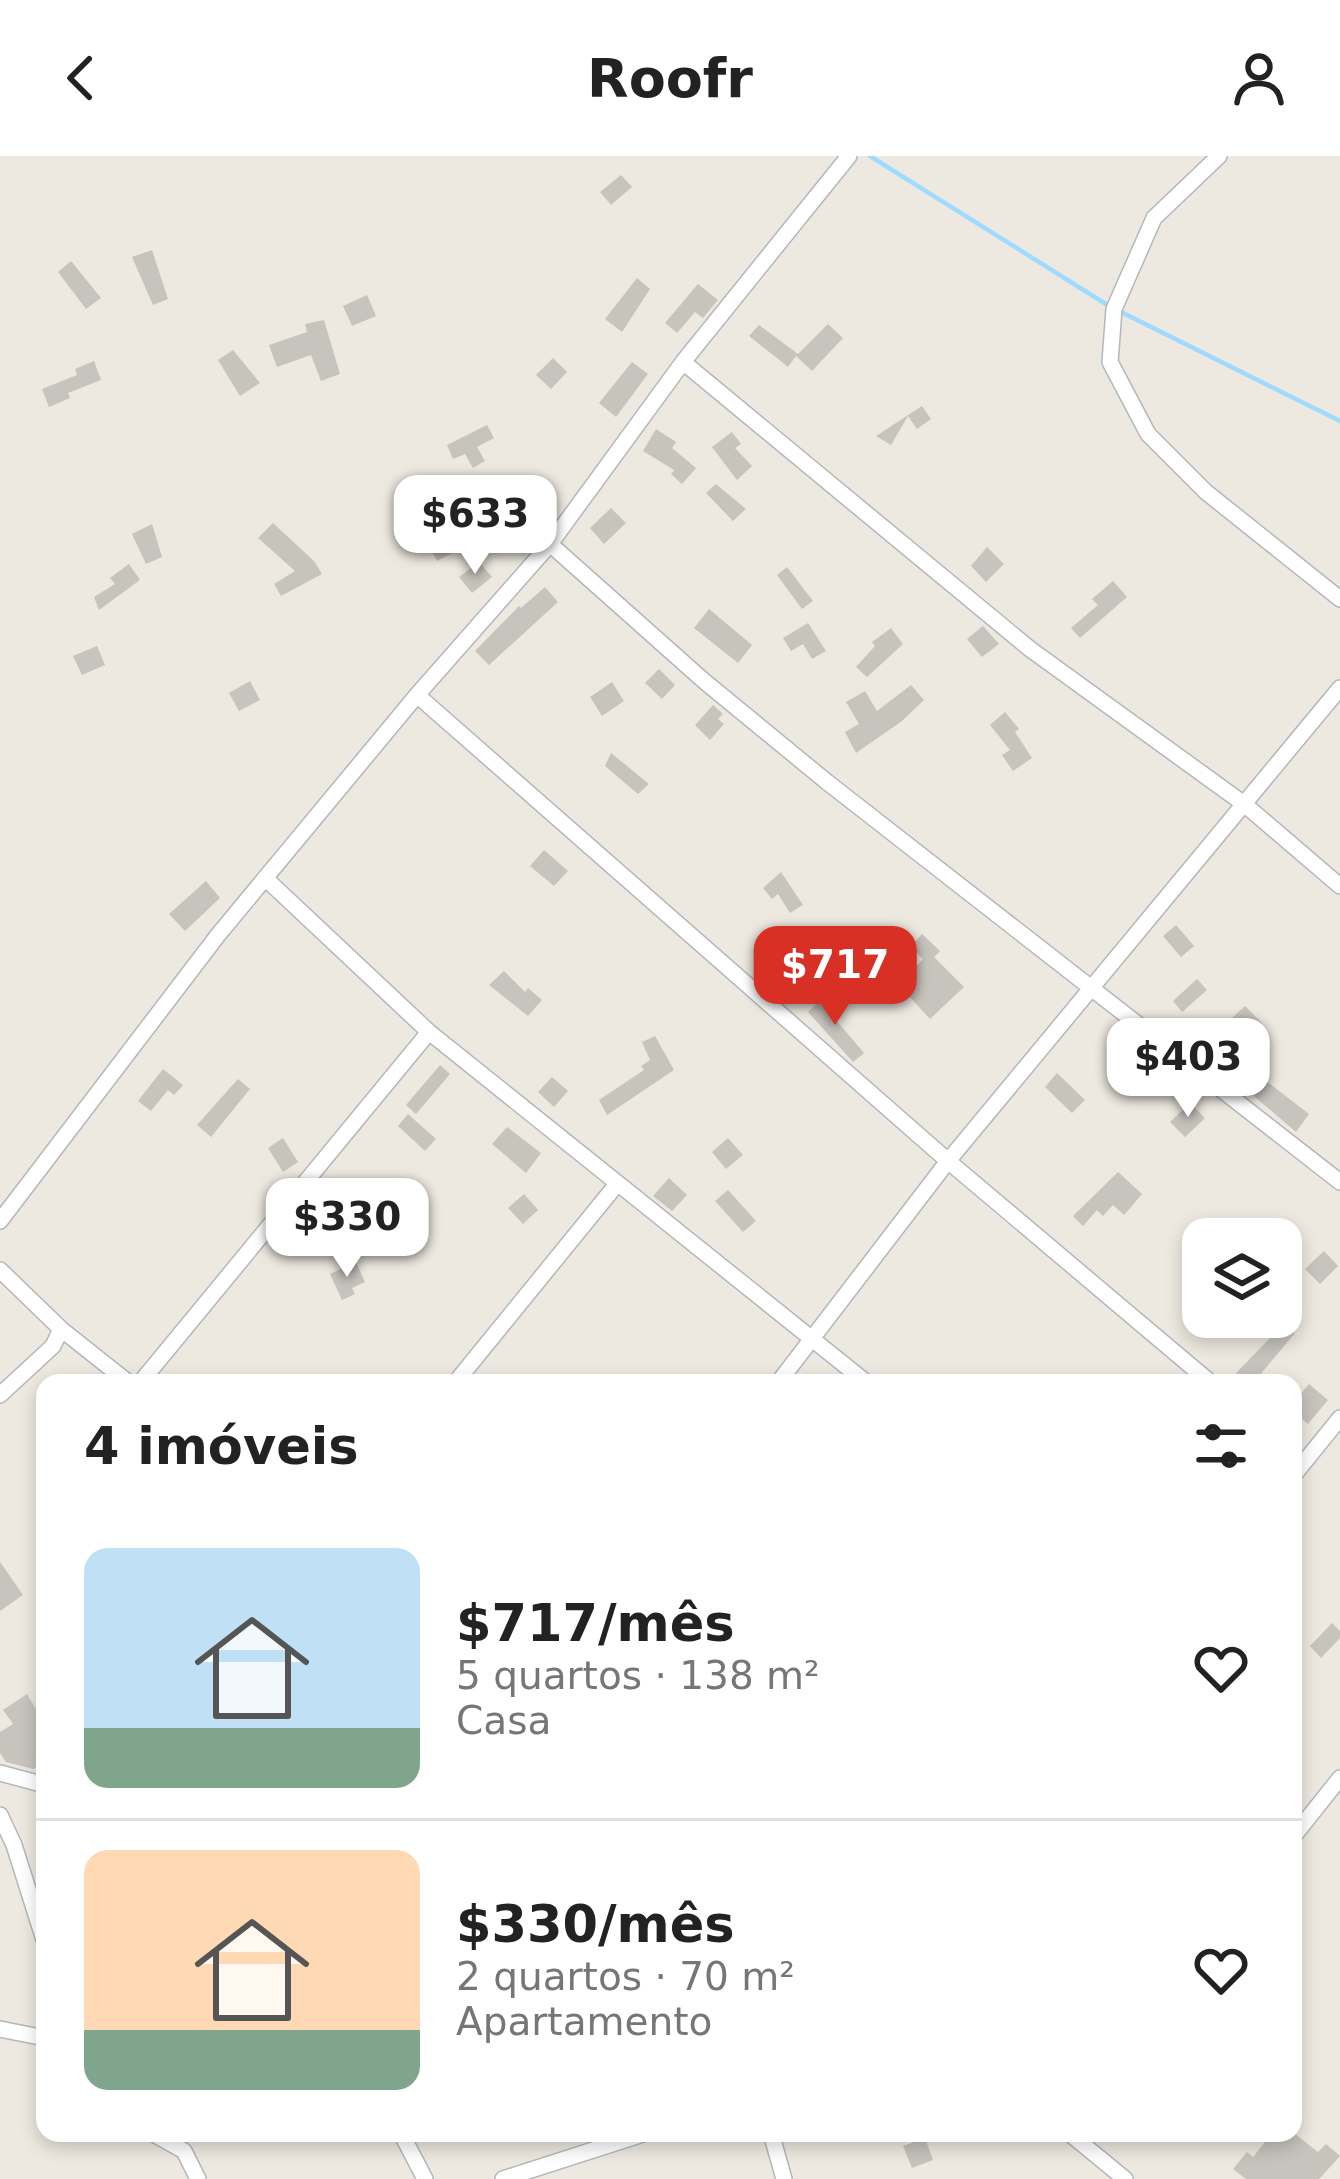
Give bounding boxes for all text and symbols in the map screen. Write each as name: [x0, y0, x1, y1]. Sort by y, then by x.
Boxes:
icon: back: [48, 45, 114, 111]
icon: person: [1226, 45, 1292, 111]
text: Roofr: [587, 47, 753, 110]
pin: $633: [404, 475, 546, 577]
text: $633: [421, 491, 529, 536]
pin: $717: [764, 926, 906, 1028]
text: $717: [781, 942, 889, 987]
pin: $403: [1117, 1018, 1259, 1120]
text: $403: [1134, 1034, 1242, 1079]
pin: $330: [276, 1178, 418, 1280]
text: $330: [293, 1194, 401, 1239]
map controls: [1182, 1218, 1302, 1338]
button: layers: [1182, 1218, 1302, 1338]
icon: filters: [1188, 1413, 1254, 1479]
text: 4 imóveis: [84, 1417, 359, 1476]
text: $717/mês: [456, 1594, 735, 1653]
icon: home: [180, 1596, 324, 1740]
icon: heart: [1188, 1635, 1254, 1701]
text: 5 quartos · 138 m²: [456, 1653, 820, 1698]
text: Casa: [456, 1698, 551, 1743]
text: $330/mês: [456, 1895, 735, 1954]
icon: home: [180, 1898, 324, 2042]
icon: heart: [1188, 1937, 1254, 2003]
text: 2 quartos · 70 m²: [456, 1954, 795, 1999]
text: Apartamento: [456, 1999, 712, 2044]

